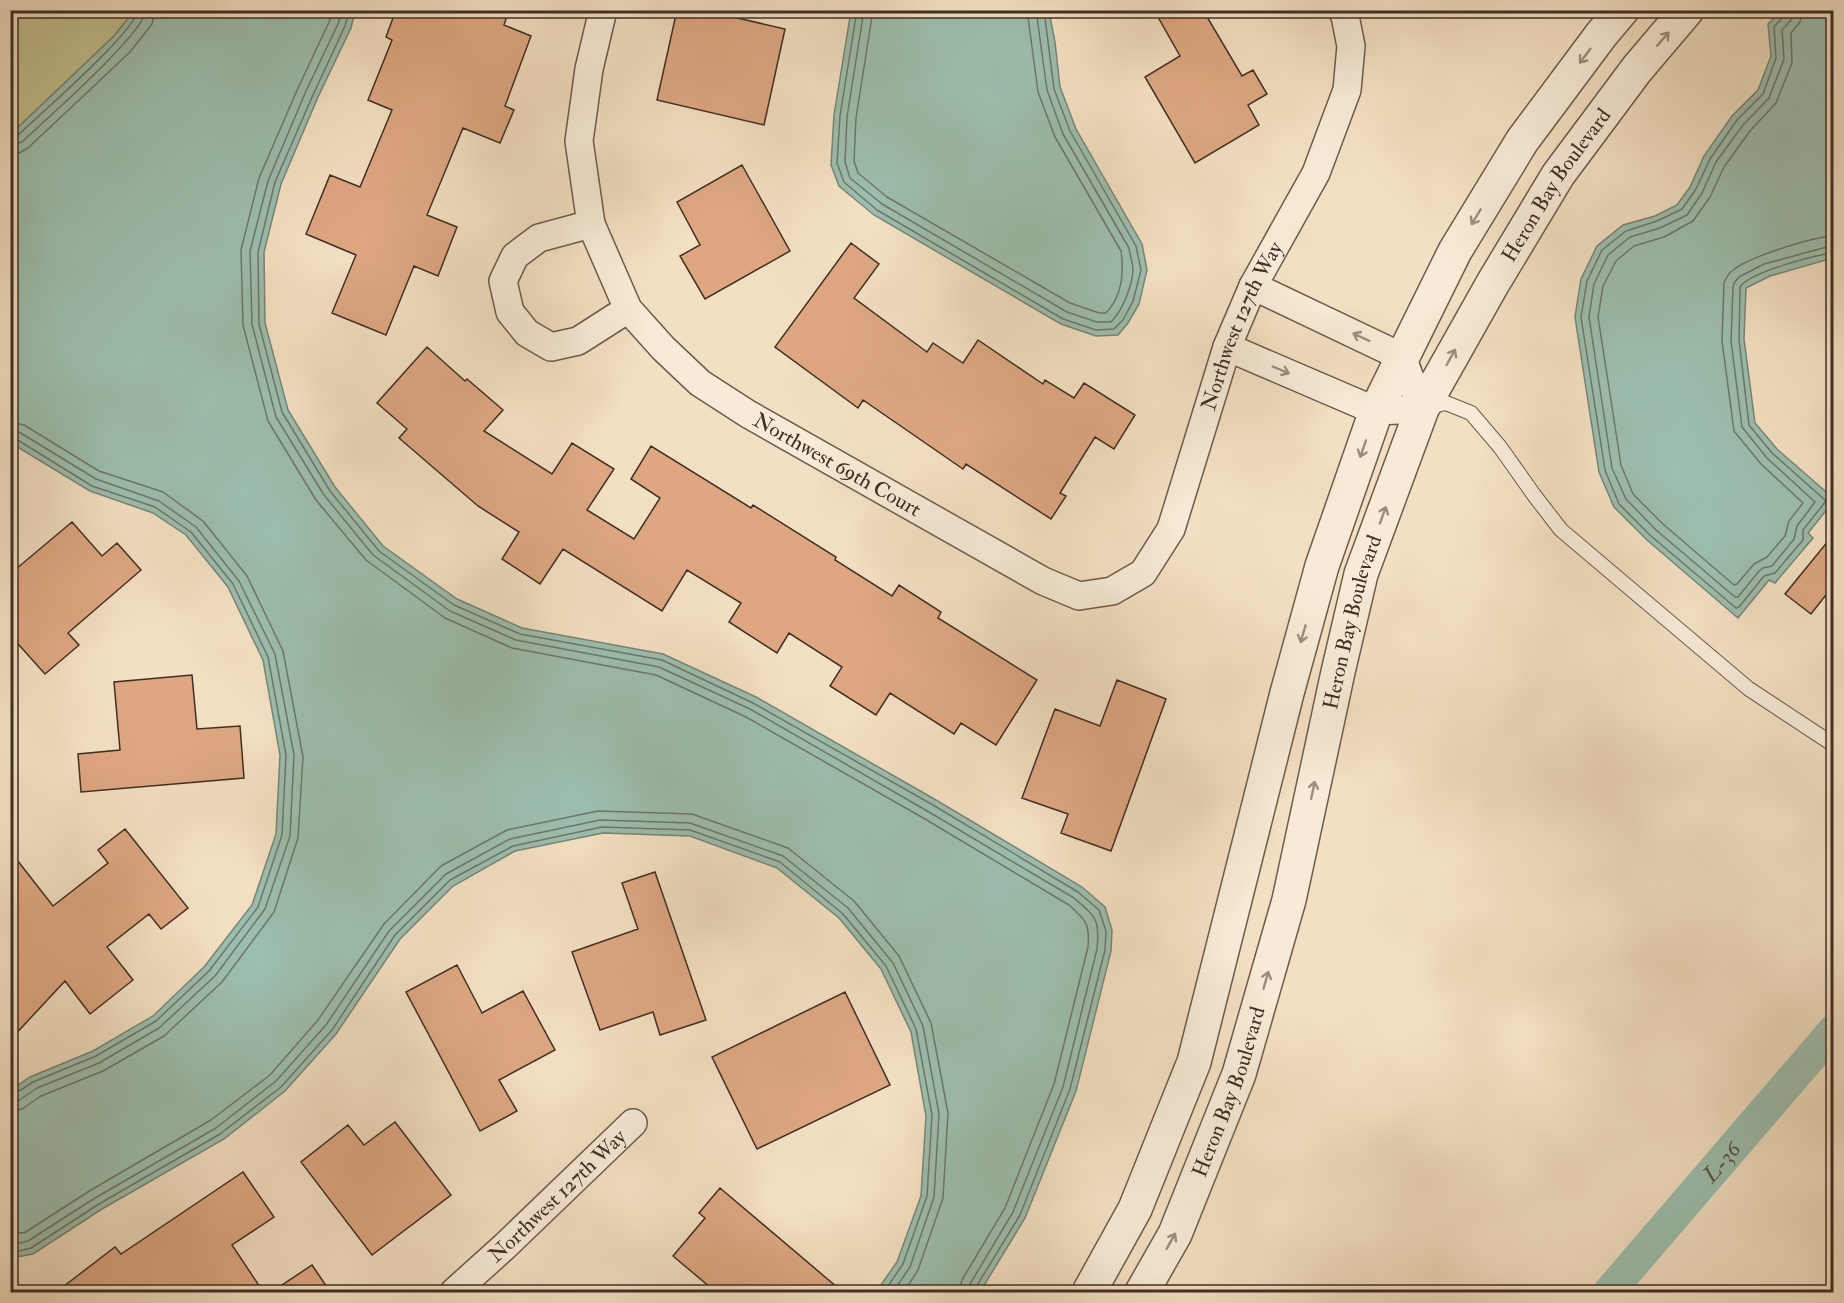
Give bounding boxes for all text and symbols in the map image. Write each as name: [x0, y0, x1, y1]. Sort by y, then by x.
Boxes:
one-way arrow: [1656, 31, 1670, 46]
one-way arrow: [1579, 48, 1592, 64]
street label: Heron Bay Boulevard: [1496, 103, 1617, 267]
one-way arrow: [1469, 208, 1481, 225]
street label: Northwest 127th Way: [1195, 236, 1289, 414]
one-way arrow: [1353, 331, 1371, 343]
one-way arrow: [1446, 349, 1457, 367]
one-way arrow: [1271, 365, 1290, 376]
street label: Northwest 69th Court: [748, 407, 926, 523]
one-way arrow: [1356, 439, 1367, 457]
one-way arrow: [1378, 507, 1389, 525]
street label: Heron Bay Boulevard: [1317, 531, 1388, 712]
one-way arrow: [1297, 624, 1308, 643]
one-way arrow: [1307, 781, 1319, 800]
one-way arrow: [1261, 971, 1272, 990]
street label: Heron Bay Boulevard: [1186, 1003, 1272, 1181]
street label: Northwest 127th Way: [483, 1123, 633, 1269]
water label: L-36: [1696, 1135, 1748, 1189]
one-way arrow: [1166, 1233, 1177, 1251]

